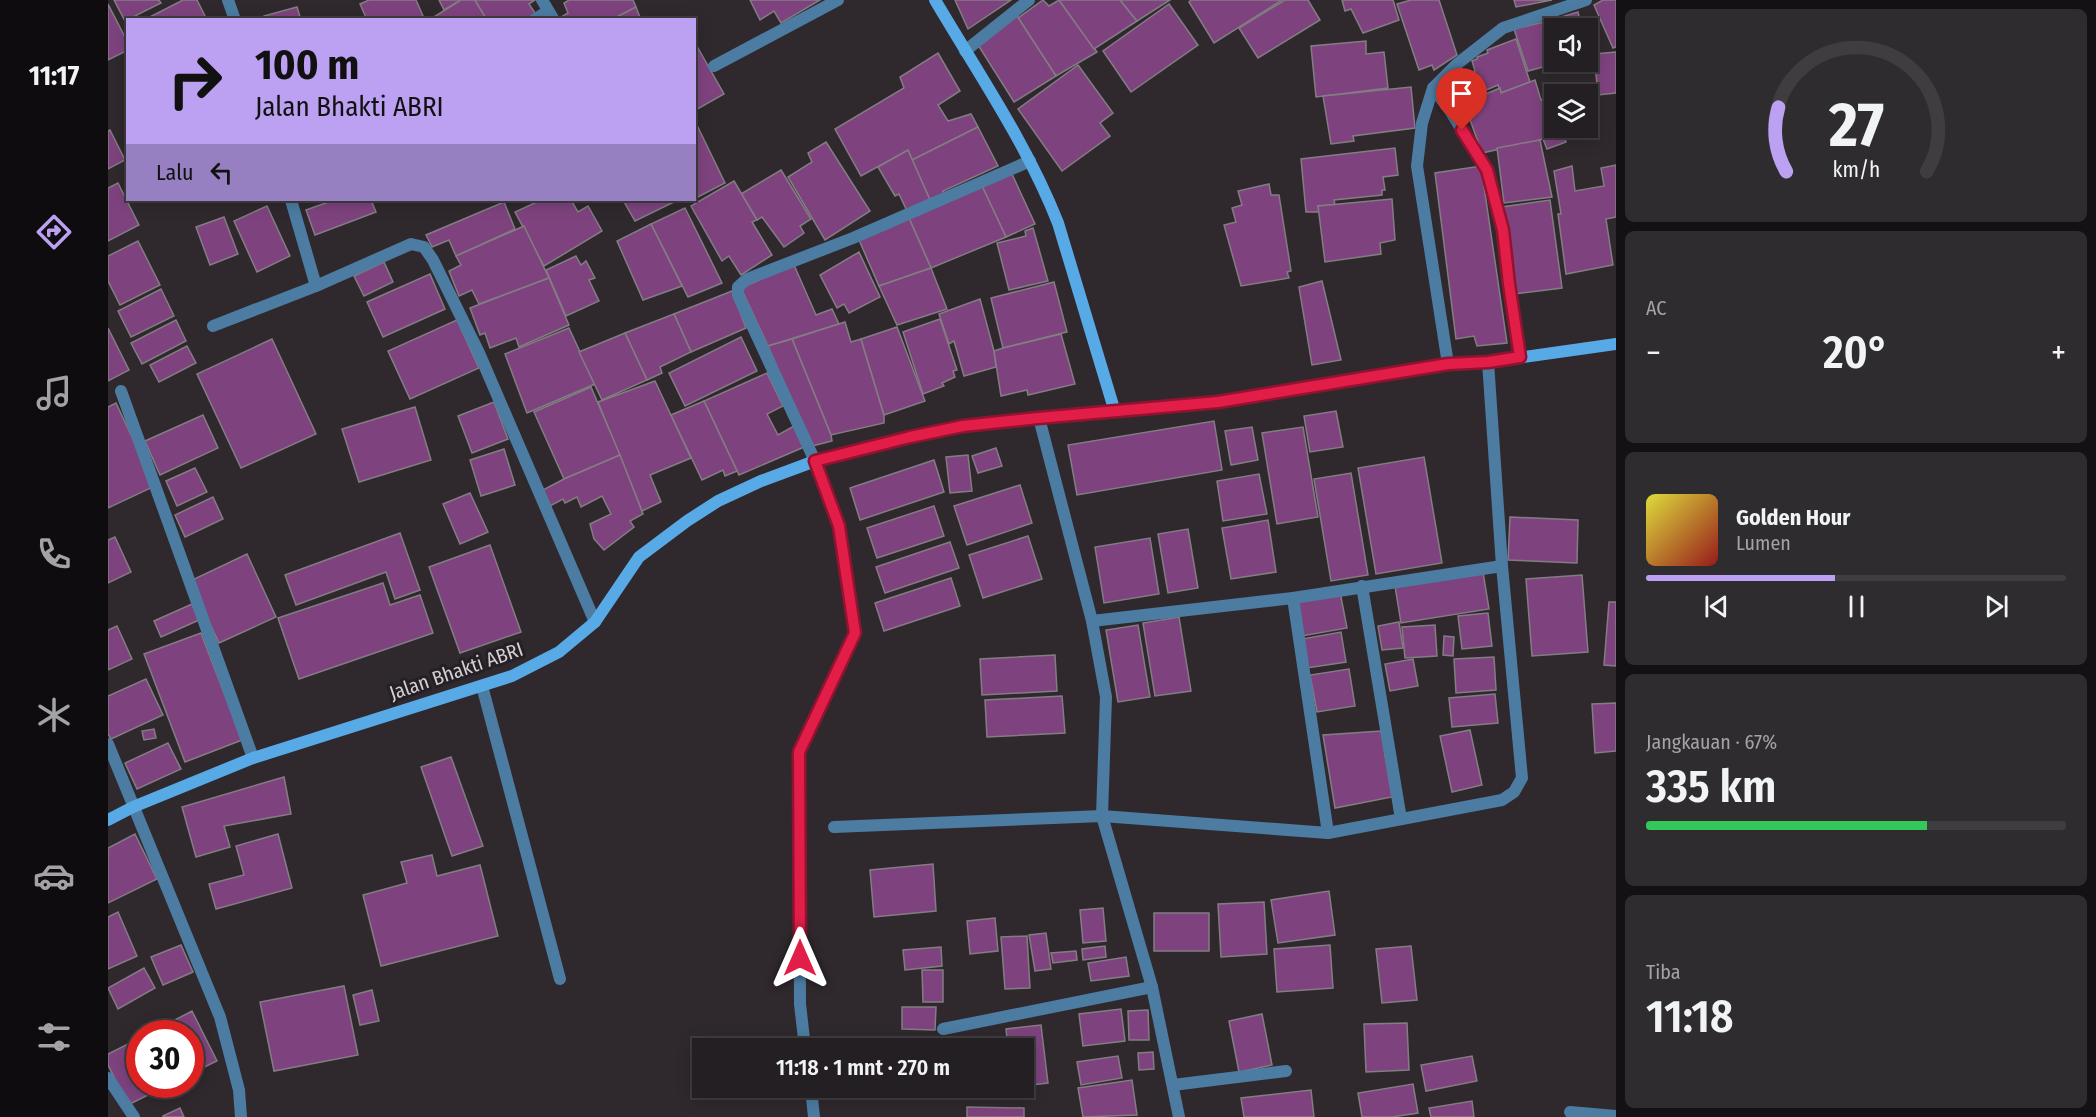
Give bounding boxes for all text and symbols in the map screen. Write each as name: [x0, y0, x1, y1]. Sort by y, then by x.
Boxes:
map controls: [1544, 18, 1598, 138]
button: sound: [1544, 18, 1598, 72]
text: 100 m: [255, 40, 359, 90]
icon: right: [156, 42, 234, 120]
text: 11:17: [29, 60, 79, 92]
pin: [1436, 68, 1487, 130]
icon: arrive: [1445, 77, 1478, 110]
button: layers: [1544, 84, 1598, 138]
text: 27: [1827, 88, 1884, 163]
text: Jalan Bhakti ABRI: [255, 91, 444, 123]
icon: left: [205, 156, 238, 189]
text: km/h: [1832, 158, 1880, 184]
text: Lalu: [156, 159, 193, 186]
icon: directions: [33, 211, 75, 253]
text: AC: [1646, 296, 1666, 320]
text: 20°: [1823, 326, 1889, 380]
text: −: [1646, 333, 1661, 373]
text: +: [2051, 333, 2066, 373]
icon: music: [33, 372, 75, 414]
text: Golden Hour: [1736, 504, 1850, 531]
text: Lumen: [1736, 531, 1791, 555]
icon: phone: [33, 533, 75, 575]
icon: previous: [1700, 590, 1733, 623]
icon: pause: [1840, 590, 1873, 623]
icon: next: [1980, 590, 2013, 623]
street label: Jalan Bhakti ABRI: [386, 637, 526, 705]
icon: climate: [33, 694, 75, 736]
text: Jangkauan · 67%: [1646, 730, 1777, 754]
text: 335 km: [1646, 760, 1776, 814]
icon: car: [33, 855, 75, 897]
position arrow: [768, 926, 832, 990]
text: Tiba: [1646, 960, 1681, 984]
text: 11:18: [1646, 990, 1734, 1044]
icon: filters: [33, 1016, 75, 1058]
speed limit sign: 30: [126, 1020, 204, 1098]
text: 11:18 · 1 mnt · 270 m: [776, 1054, 950, 1081]

